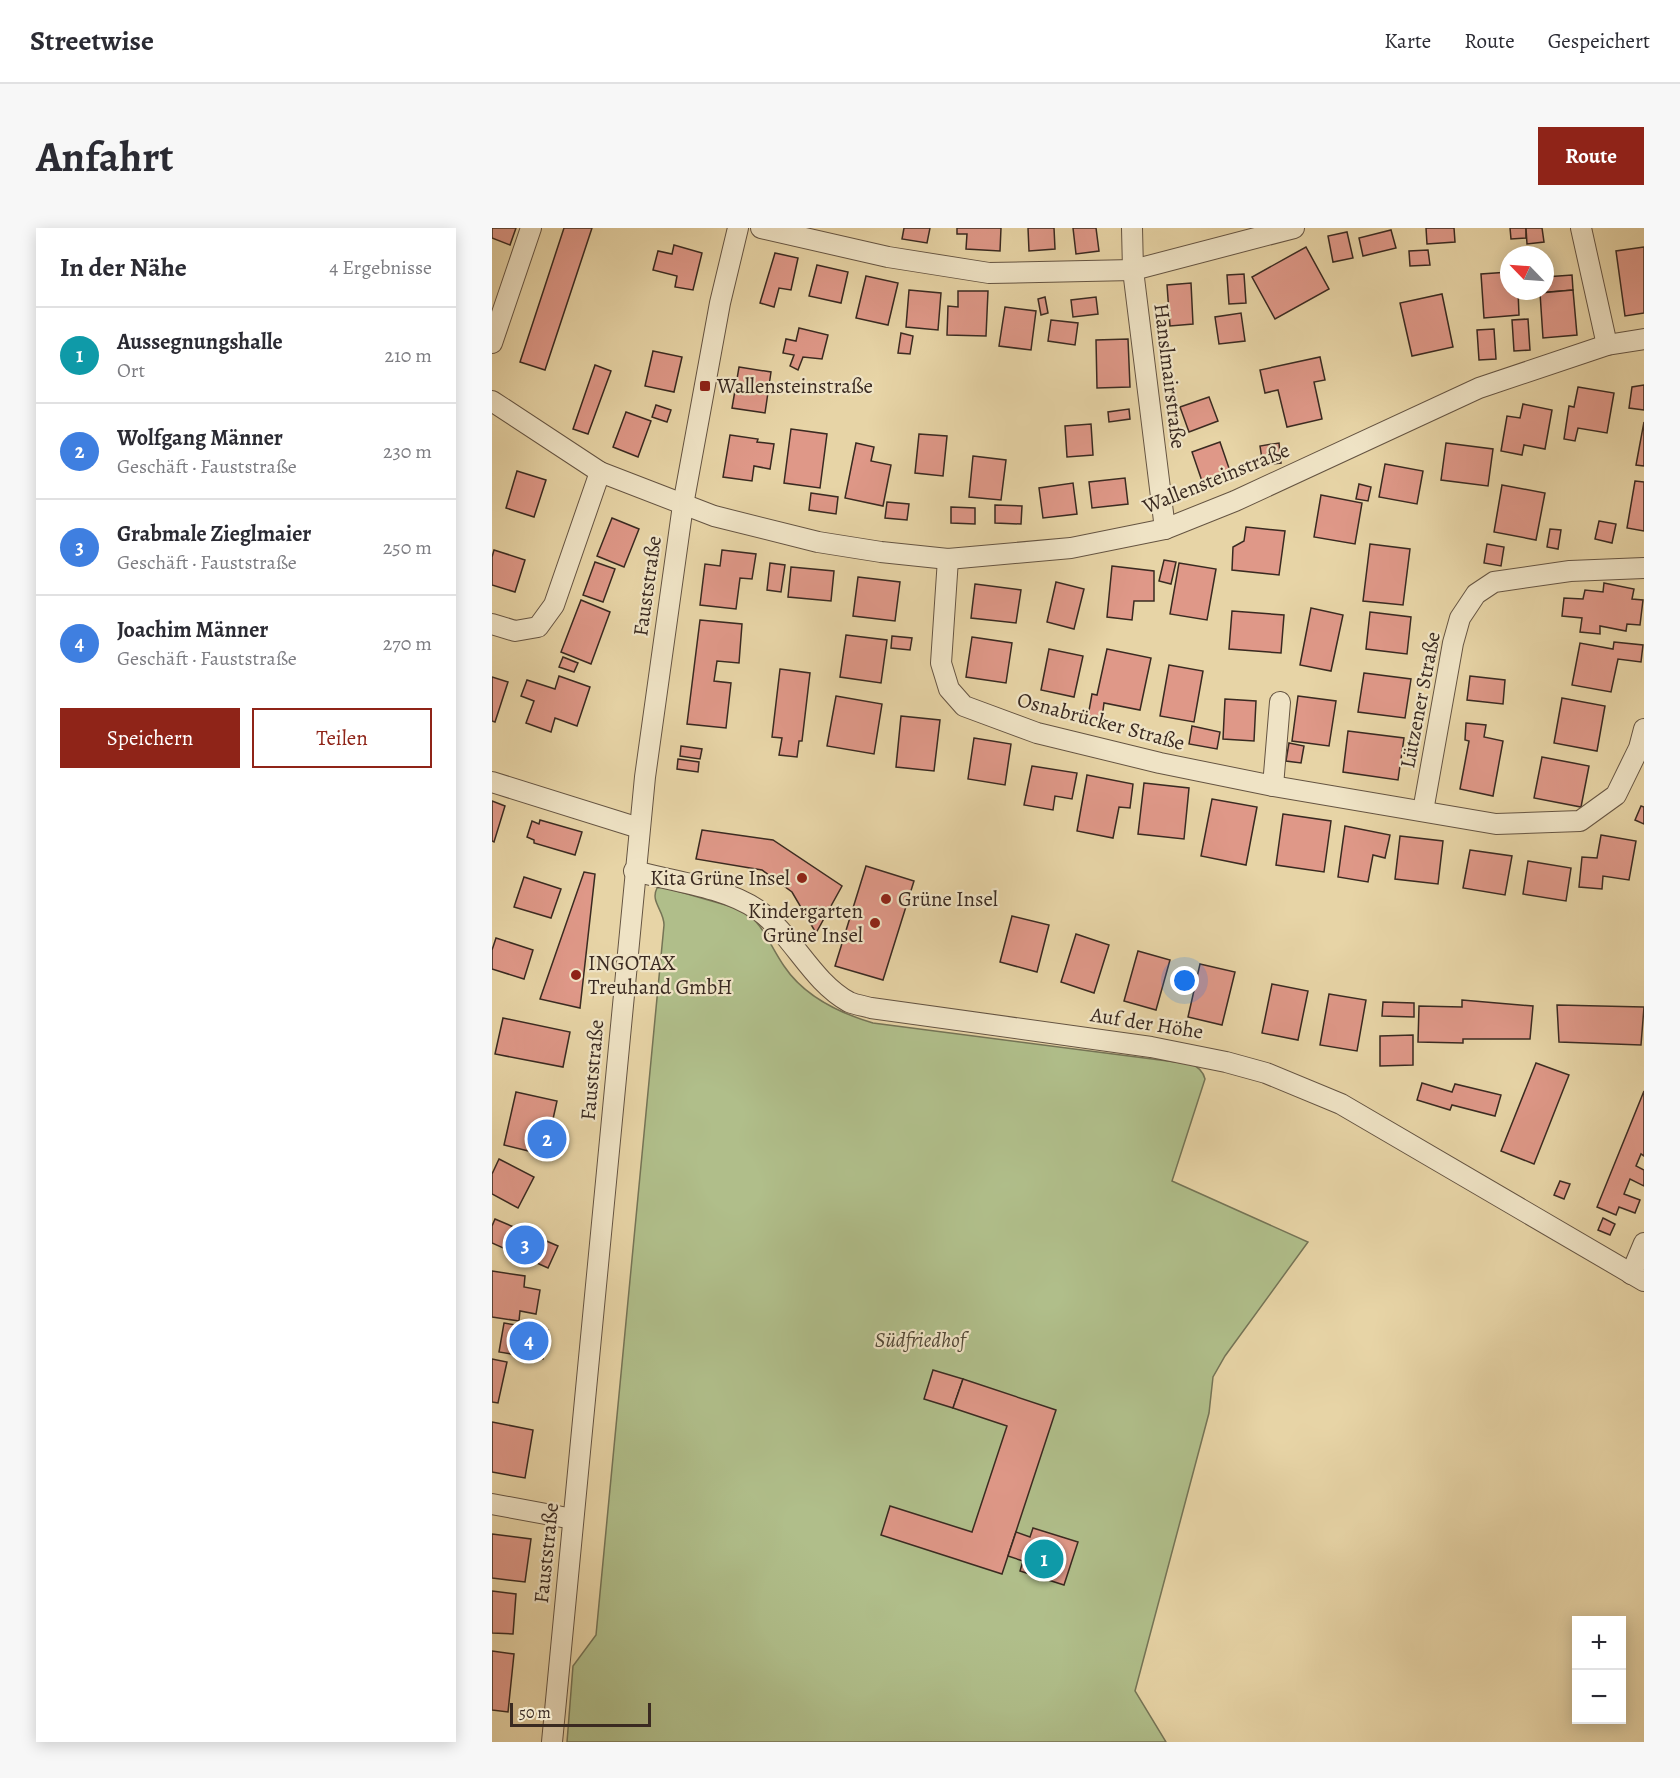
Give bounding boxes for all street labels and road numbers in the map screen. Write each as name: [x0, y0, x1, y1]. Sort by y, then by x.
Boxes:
street label: Hanslmairstraße: [1147, 302, 1193, 450]
street label: Wallensteinstraße: [1138, 436, 1294, 521]
street label: Fauststraße: [626, 534, 668, 638]
street label: Lützener Straße: [1393, 629, 1447, 771]
street label: Osnabrücker Straße: [1014, 685, 1188, 757]
street label: Auf der Höhe: [1088, 1000, 1205, 1046]
street label: Fauststraße: [574, 1018, 610, 1122]
street label: Fauststraße: [527, 1501, 565, 1605]

